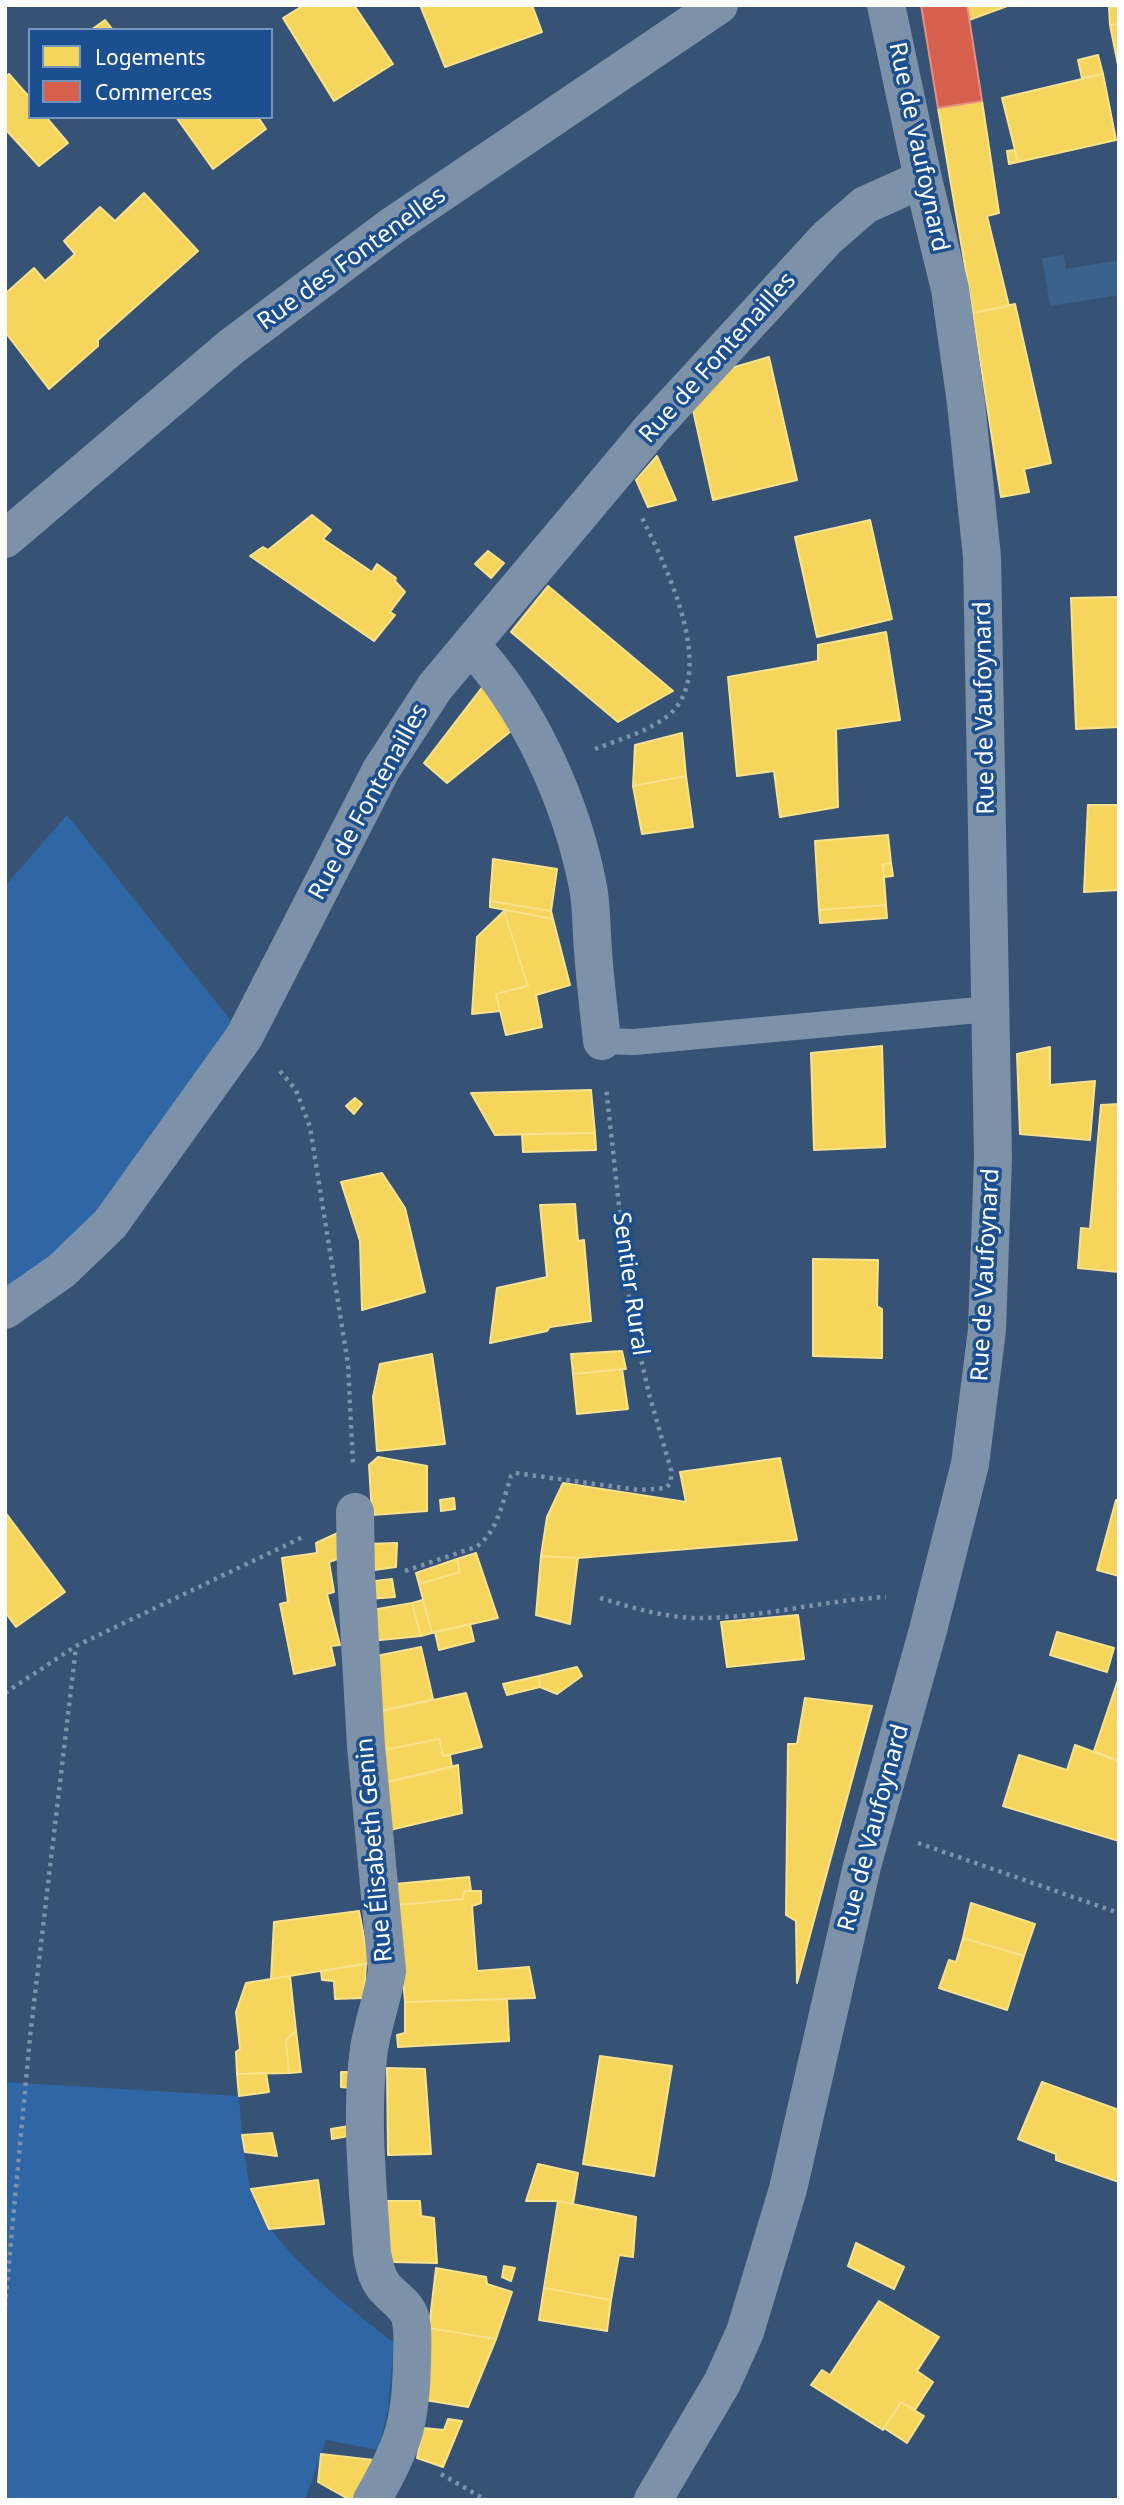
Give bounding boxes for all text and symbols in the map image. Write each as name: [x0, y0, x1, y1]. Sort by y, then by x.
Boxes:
legend: [28, 28, 273, 119]
street label: Rue de Vaufoynard: [882, 40, 954, 254]
text: Logements: [95, 43, 206, 71]
text: Commerces: [95, 78, 212, 106]
street label: Rue des Fontenelles: [252, 181, 452, 337]
street label: Rue de Fontenailles: [634, 267, 802, 449]
street label: Rue de Vaufoynard: [969, 601, 1001, 815]
street label: Rue de Fontenailles: [303, 699, 435, 905]
street label: Rue de Vaufoynard: [966, 1168, 1006, 1382]
street label: Sentier Rural: [606, 1210, 654, 1358]
street label: Rue de Vaufoynard: [832, 1721, 916, 1935]
street label: Rue Élisabeth Genin: [351, 1737, 399, 1963]

